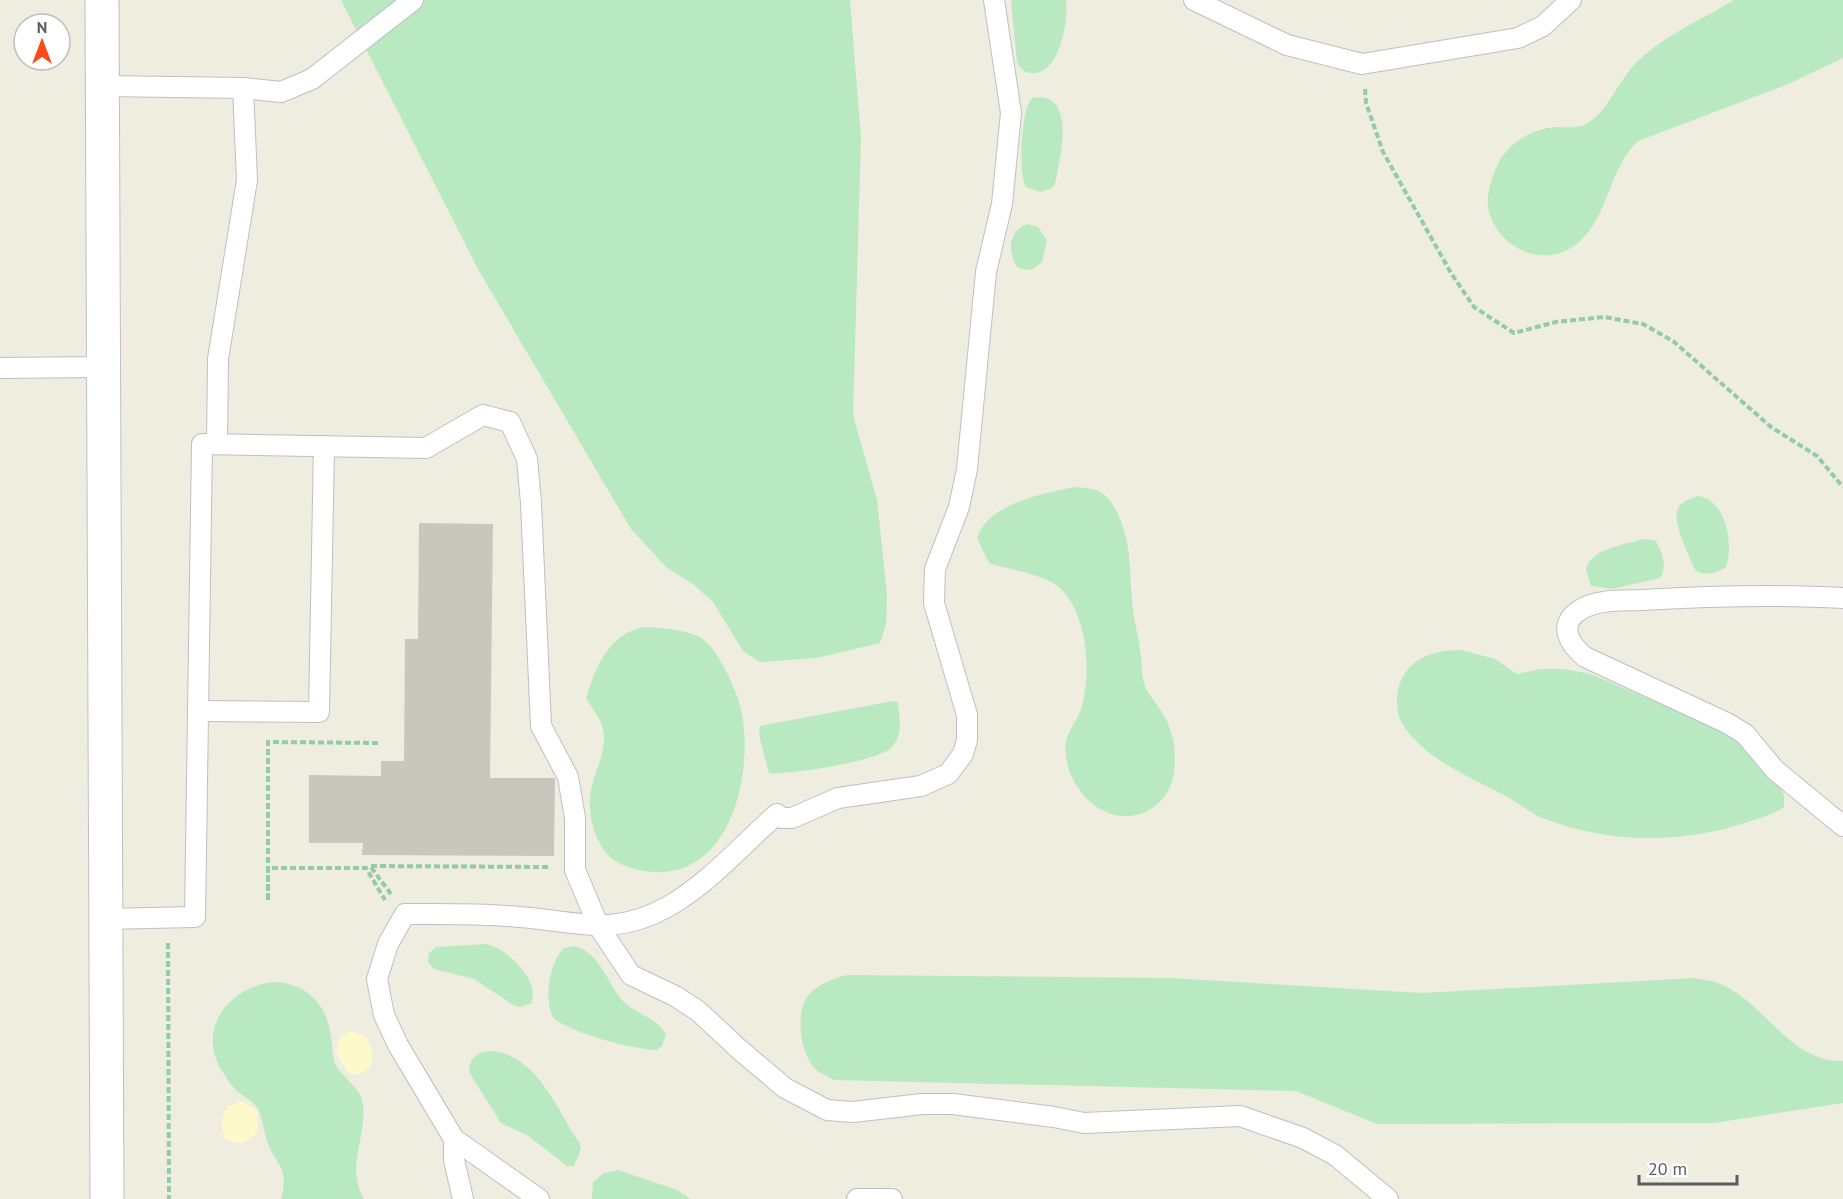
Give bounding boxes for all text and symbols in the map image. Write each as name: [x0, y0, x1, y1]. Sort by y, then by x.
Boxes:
north arrow: [12, 12, 72, 72]
text: N: [37, 17, 47, 37]
scale bar: [1639, 1148, 1736, 1186]
text: 20 m: [1648, 1157, 1687, 1180]

